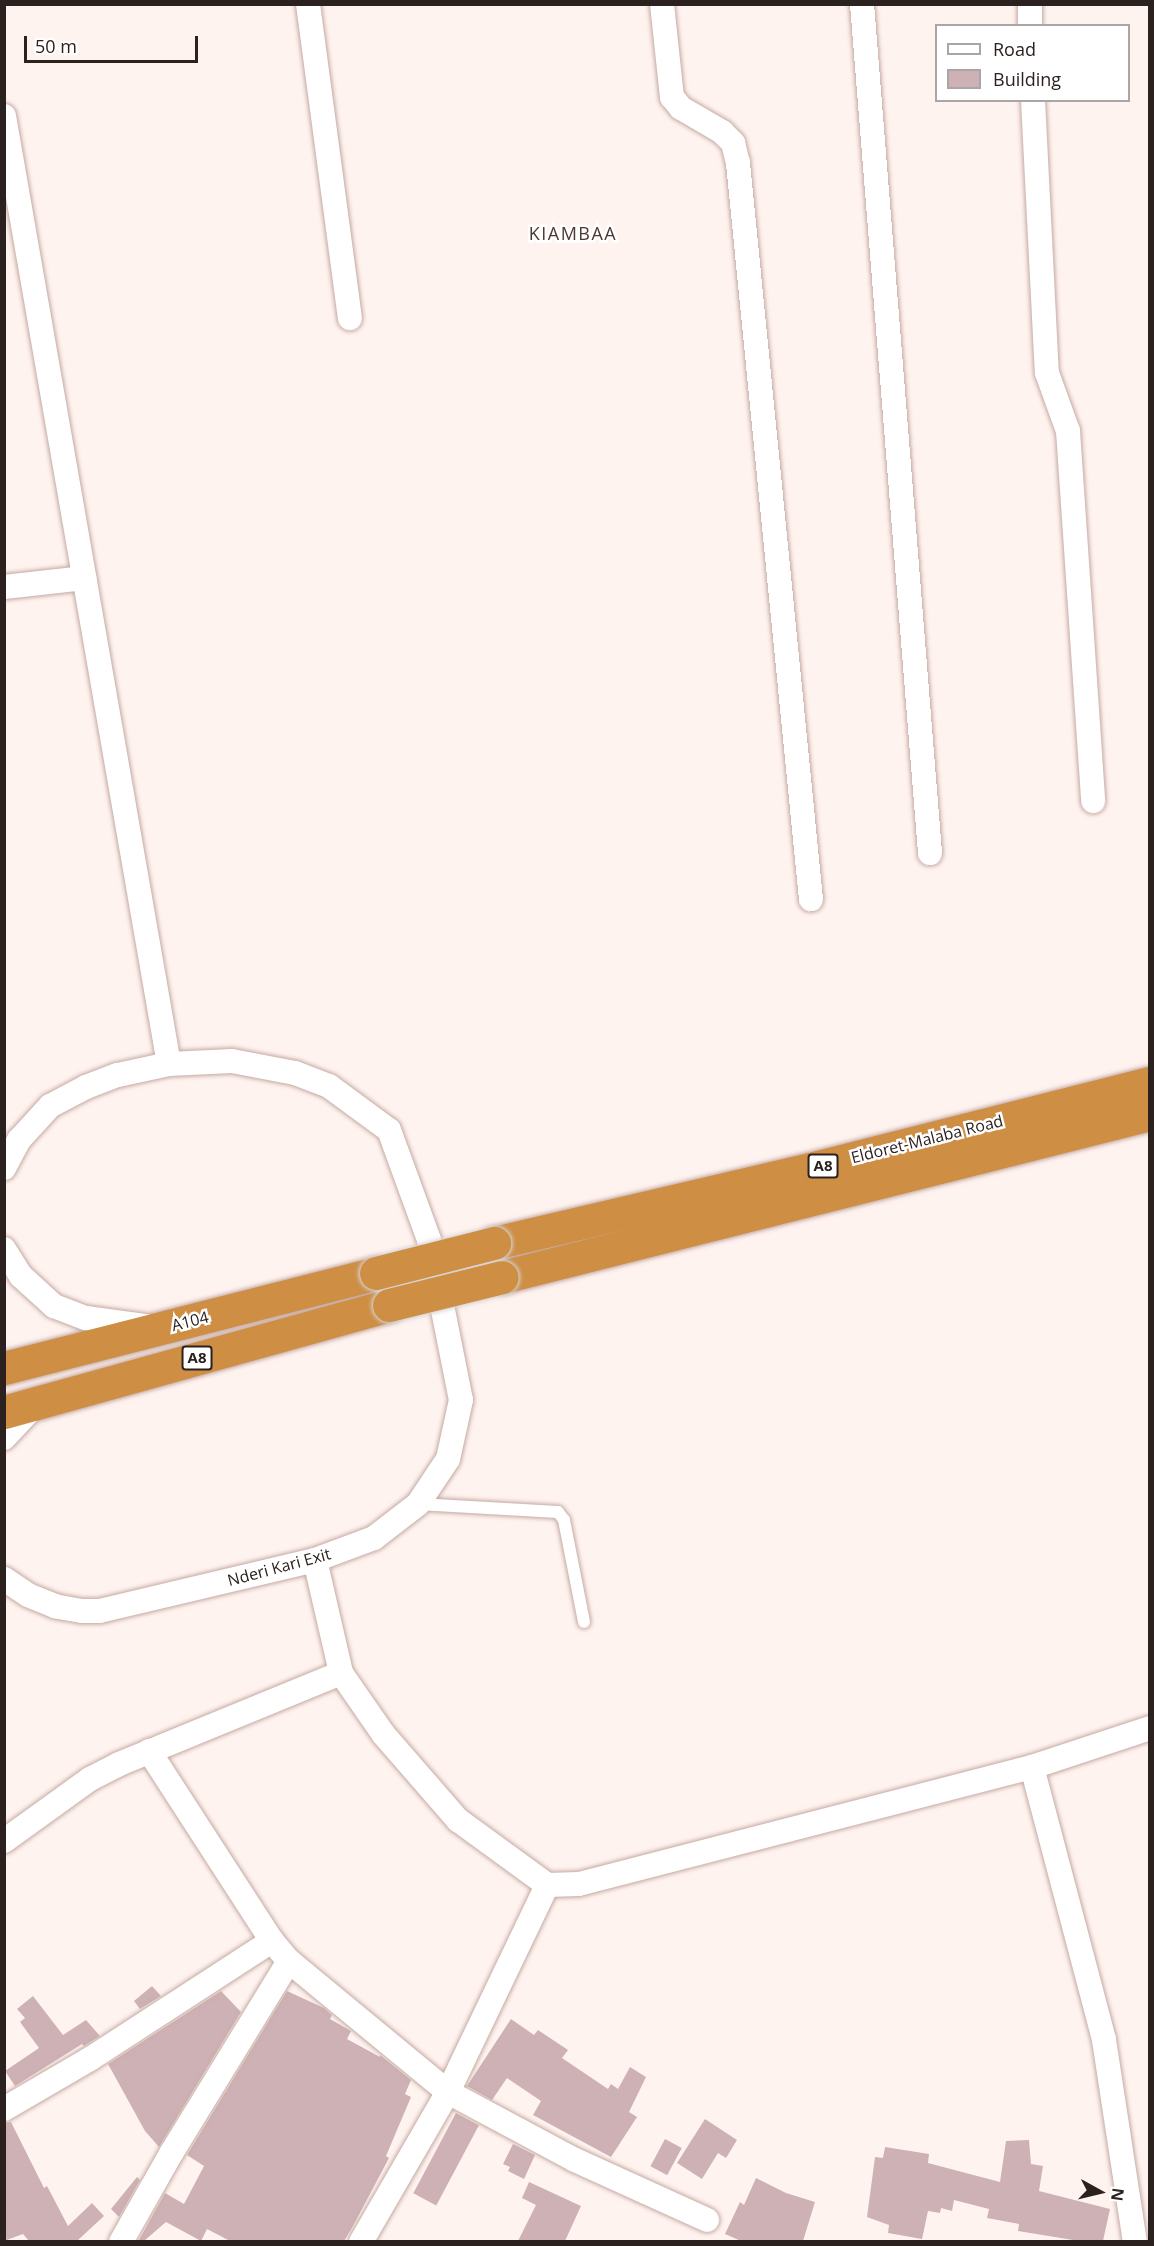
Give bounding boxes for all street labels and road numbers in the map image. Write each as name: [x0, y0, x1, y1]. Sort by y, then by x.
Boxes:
street label: Eldoret-Malaba Road: [849, 1111, 1005, 1167]
road number: A8: [806, 1154, 840, 1178]
street label: A104: [169, 1307, 211, 1335]
road number: A8: [180, 1346, 214, 1370]
street label: Nderi Kari Exit: [225, 1544, 333, 1590]

